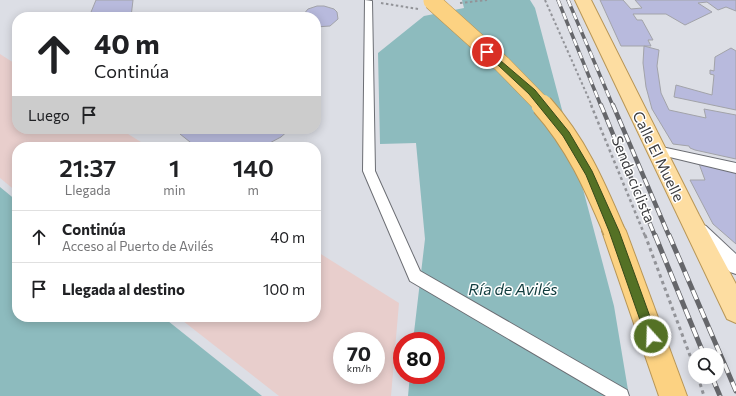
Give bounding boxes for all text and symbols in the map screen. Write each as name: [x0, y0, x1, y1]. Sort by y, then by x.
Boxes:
text: 40 m: [94, 26, 160, 60]
icon: ahead: [28, 28, 80, 80]
pin: [470, 35, 504, 69]
icon: arrive: [476, 41, 498, 63]
text: Continúa: [94, 60, 169, 82]
icon: arrive: [78, 104, 100, 126]
text: Luego: [28, 106, 70, 124]
street label: Calle El Muelle: [629, 108, 689, 204]
street label: Senda ciclista: [608, 133, 660, 225]
text: 21:37: [59, 153, 116, 182]
text: 1: [169, 153, 180, 182]
text: 140: [233, 153, 274, 182]
text: Llegada: [65, 182, 111, 198]
text: min: [163, 182, 186, 198]
text: m: [248, 182, 259, 198]
text: Continúa: [62, 220, 126, 238]
icon: ahead: [28, 226, 50, 248]
text: 40 m: [270, 228, 305, 246]
text: Acceso al Puerto de Avilés: [62, 238, 214, 254]
icon: arrive: [28, 278, 50, 300]
water label: Ría de Avilés: [468, 279, 558, 298]
text: Llegada al destino: [62, 280, 185, 298]
text: 100 m: [263, 280, 305, 298]
position arrow: [630, 315, 672, 357]
speed limit sign: 80: [393, 332, 445, 384]
text: 70: [347, 341, 371, 365]
map controls: [688, 348, 724, 384]
button: search: [688, 348, 724, 384]
text: km/h: [347, 362, 371, 374]

